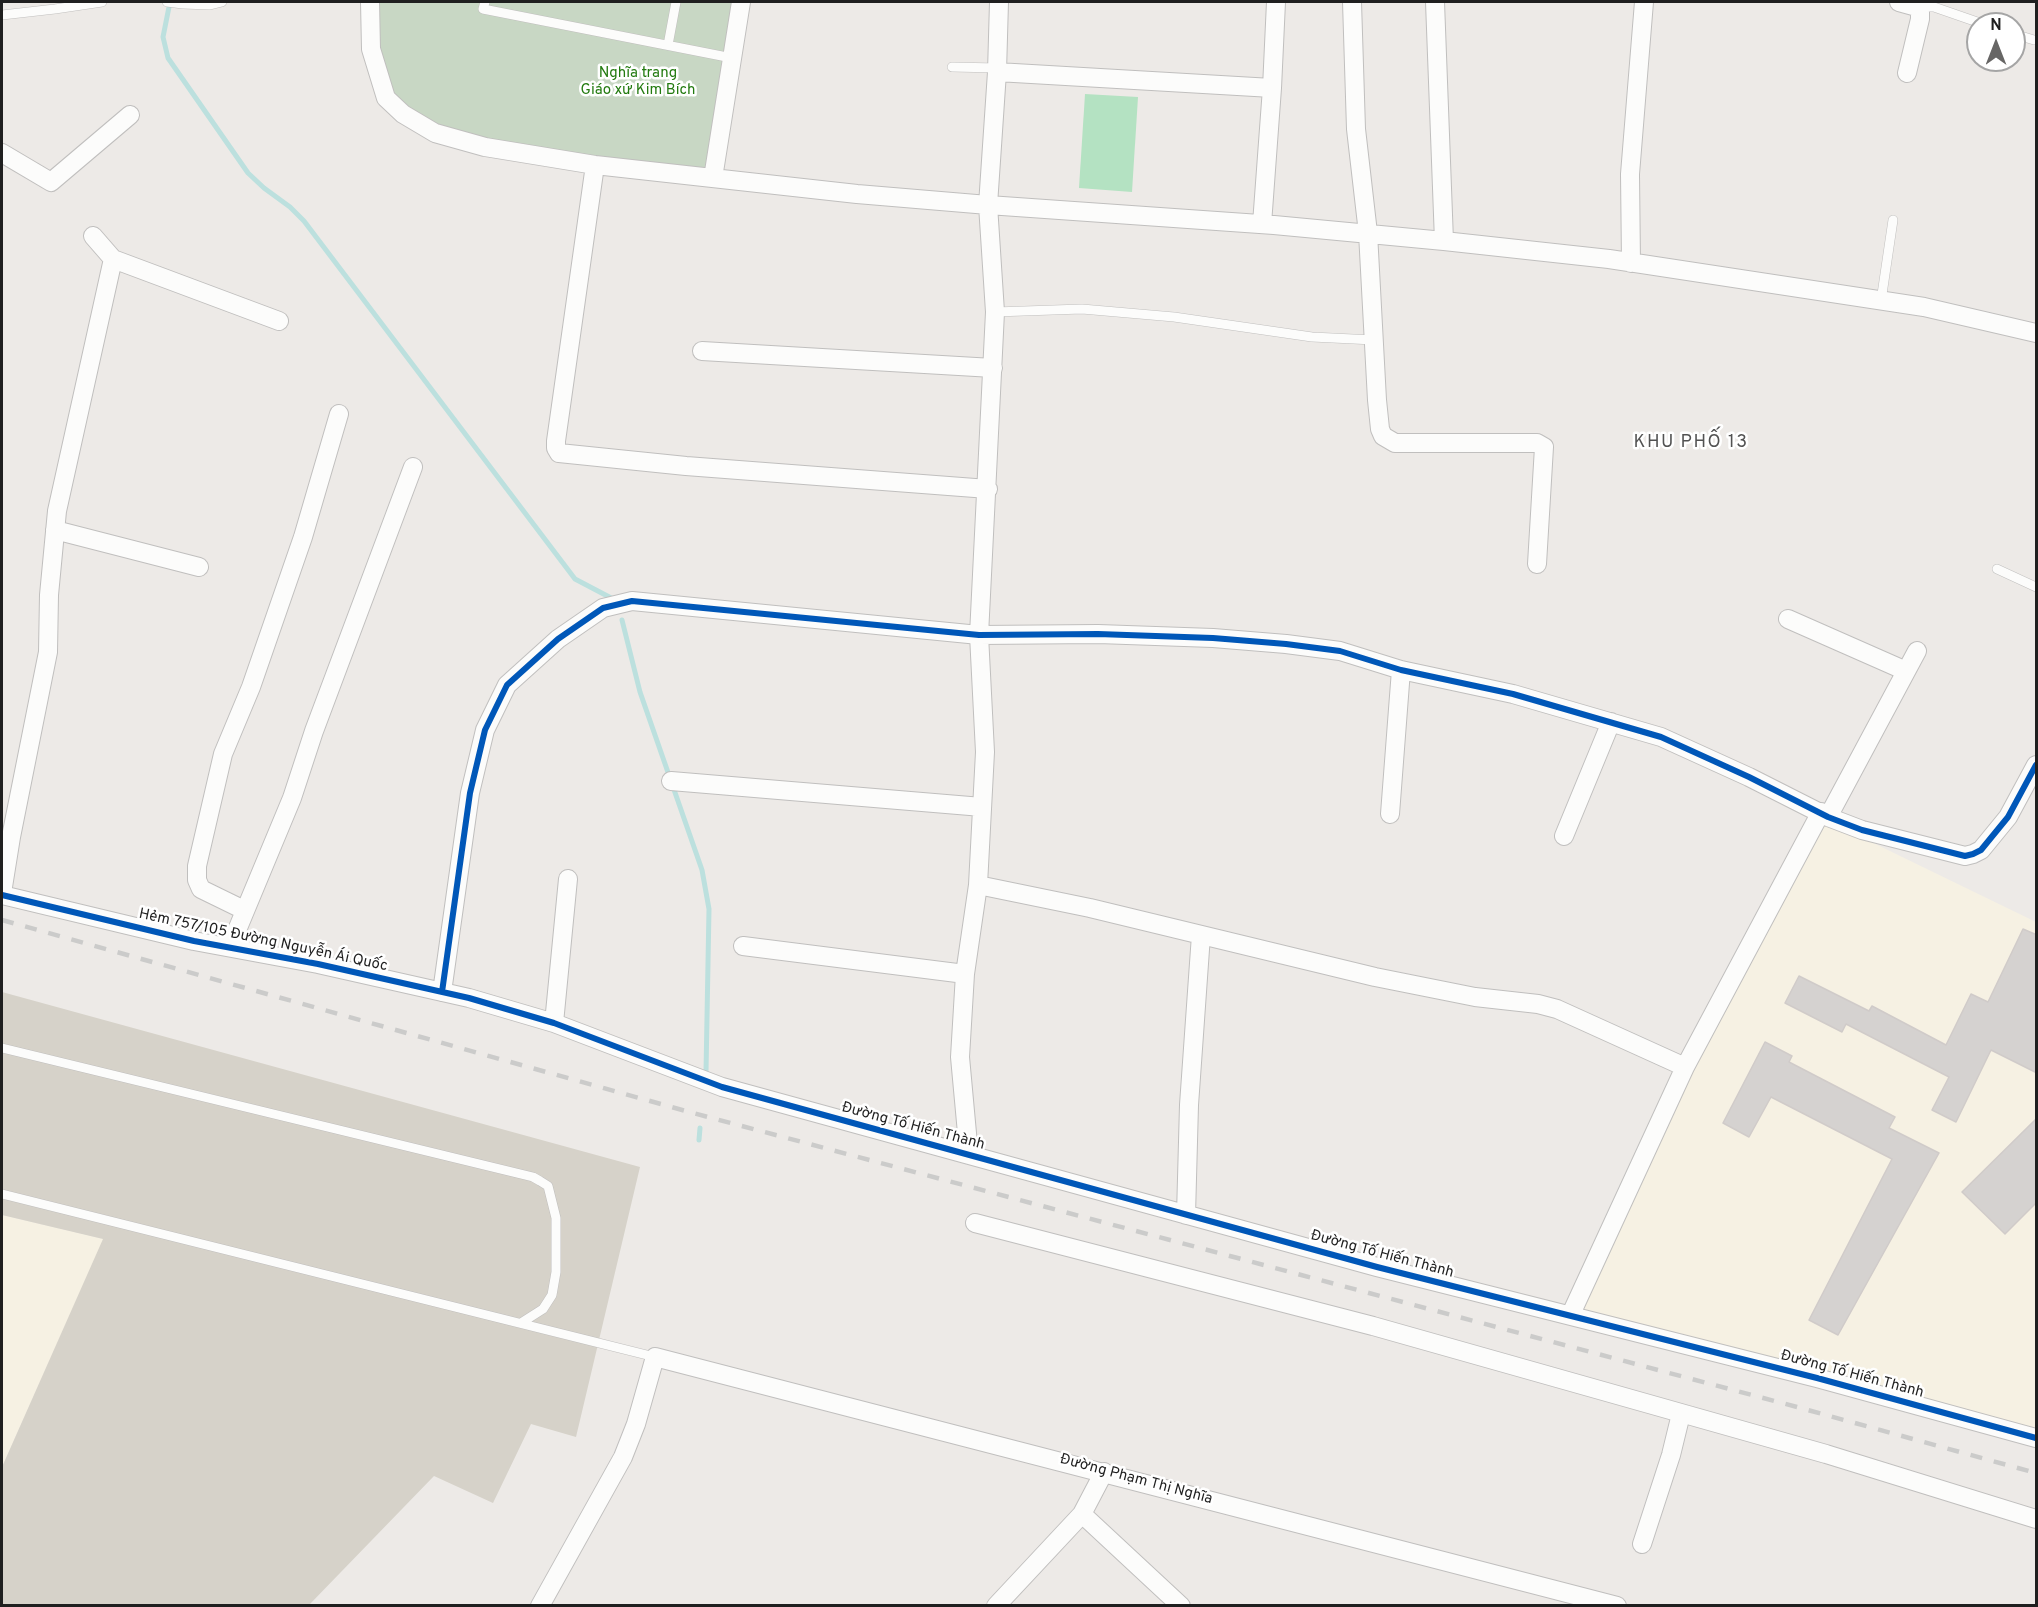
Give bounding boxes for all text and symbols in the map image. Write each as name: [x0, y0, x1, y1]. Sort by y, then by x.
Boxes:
north arrow: [1966, 12, 2026, 72]
text: N: [1990, 16, 2002, 36]
park label: Nghĩa trang Giáo xứ Kim Bích: [581, 65, 695, 100]
district label: KHU PHỐ 13: [1634, 432, 1748, 454]
street label: Hẻm 757/105 Đường Nguyễn Ái Quốc: [137, 906, 389, 976]
street label: Đường Tố Hiến Thành: [839, 1099, 987, 1155]
street label: Đường Tố Hiến Thành: [1308, 1227, 1456, 1283]
street label: Đường Tố Hiến Thành: [1778, 1347, 1926, 1403]
street label: Đường Phạm Thị Nghĩa: [1058, 1451, 1214, 1509]

